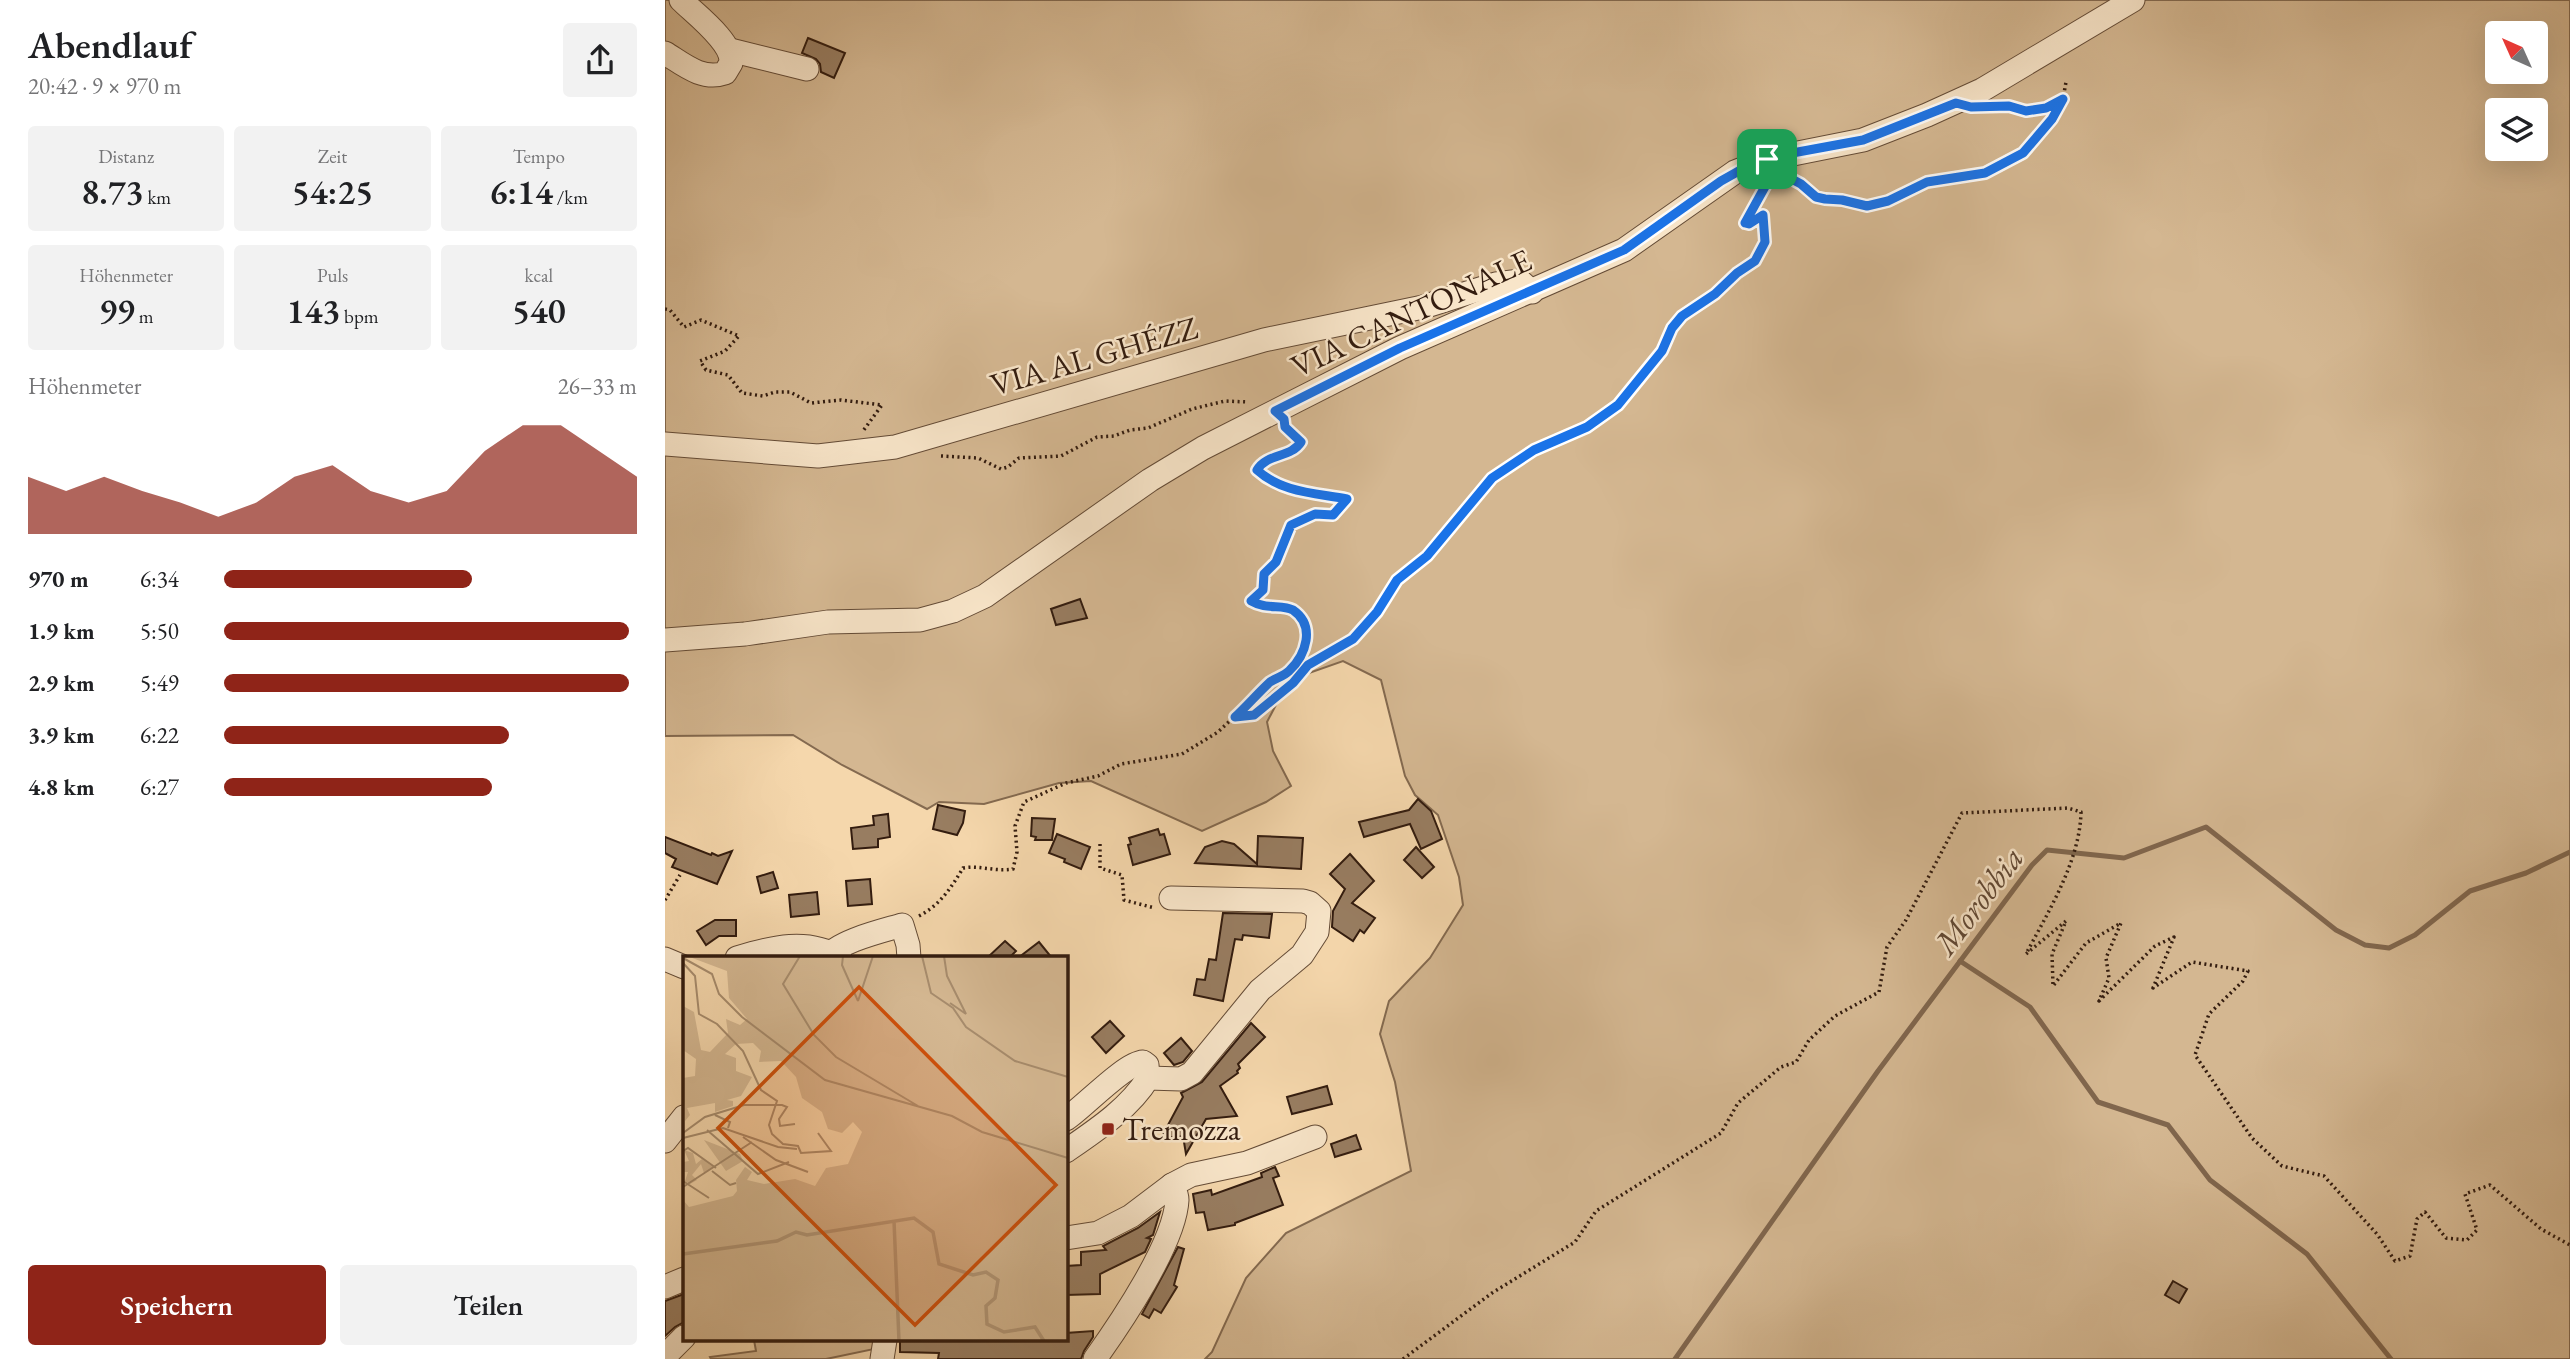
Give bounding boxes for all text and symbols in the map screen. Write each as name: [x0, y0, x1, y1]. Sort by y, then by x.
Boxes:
text: Abendlauf: [28, 20, 192, 69]
north arrow: [2485, 21, 2548, 84]
map controls: [2485, 21, 2548, 161]
button: share: [563, 23, 637, 97]
text: 20:42 · 9 × 970 m: [28, 71, 181, 101]
button: layers: [2485, 98, 2548, 161]
pin: [1737, 129, 1797, 189]
icon: arrive: [1748, 140, 1786, 178]
text: Distanz: [98, 144, 154, 169]
text: Zeit: [318, 144, 347, 169]
text: Tempo: [513, 144, 565, 169]
text: 8.73: [81, 169, 144, 214]
text: 54:25: [292, 169, 373, 214]
text: 6:14: [490, 169, 553, 214]
text: km: [144, 185, 171, 210]
text: /km: [553, 185, 588, 210]
street label: VIA CANTONALE: [1284, 239, 1538, 387]
text: Höhenmeter: [79, 263, 173, 288]
text: Puls: [317, 263, 348, 288]
text: kcal: [525, 263, 553, 288]
text: 99: [99, 288, 135, 333]
text: 143: [286, 288, 340, 333]
text: 540: [512, 288, 566, 333]
text: m: [135, 304, 153, 329]
text: bpm: [340, 304, 379, 329]
street label: VIA AL GHÉZZ: [985, 306, 1203, 406]
text: Höhenmeter: [28, 371, 141, 401]
text: 26–33 m: [558, 371, 637, 401]
text: 970 m: [28, 564, 89, 594]
text: 6:34: [140, 564, 179, 594]
text: 1.9 km: [28, 616, 95, 646]
text: 5:50: [140, 616, 179, 646]
text: 2.9 km: [28, 668, 95, 698]
text: 5:49: [140, 668, 179, 698]
text: 3.9 km: [28, 720, 95, 750]
text: 6:22: [140, 720, 179, 750]
text: 4.8 km: [28, 772, 95, 802]
text: 6:27: [140, 772, 179, 802]
water label: Morobbia: [1923, 838, 2033, 965]
inset map: [683, 956, 1067, 1342]
place label: Tremozza: [1122, 1108, 1241, 1150]
marker: Tremozza: [1100, 1121, 1116, 1137]
button: Speichern: [28, 1265, 326, 1345]
button: Teilen: [340, 1265, 637, 1345]

